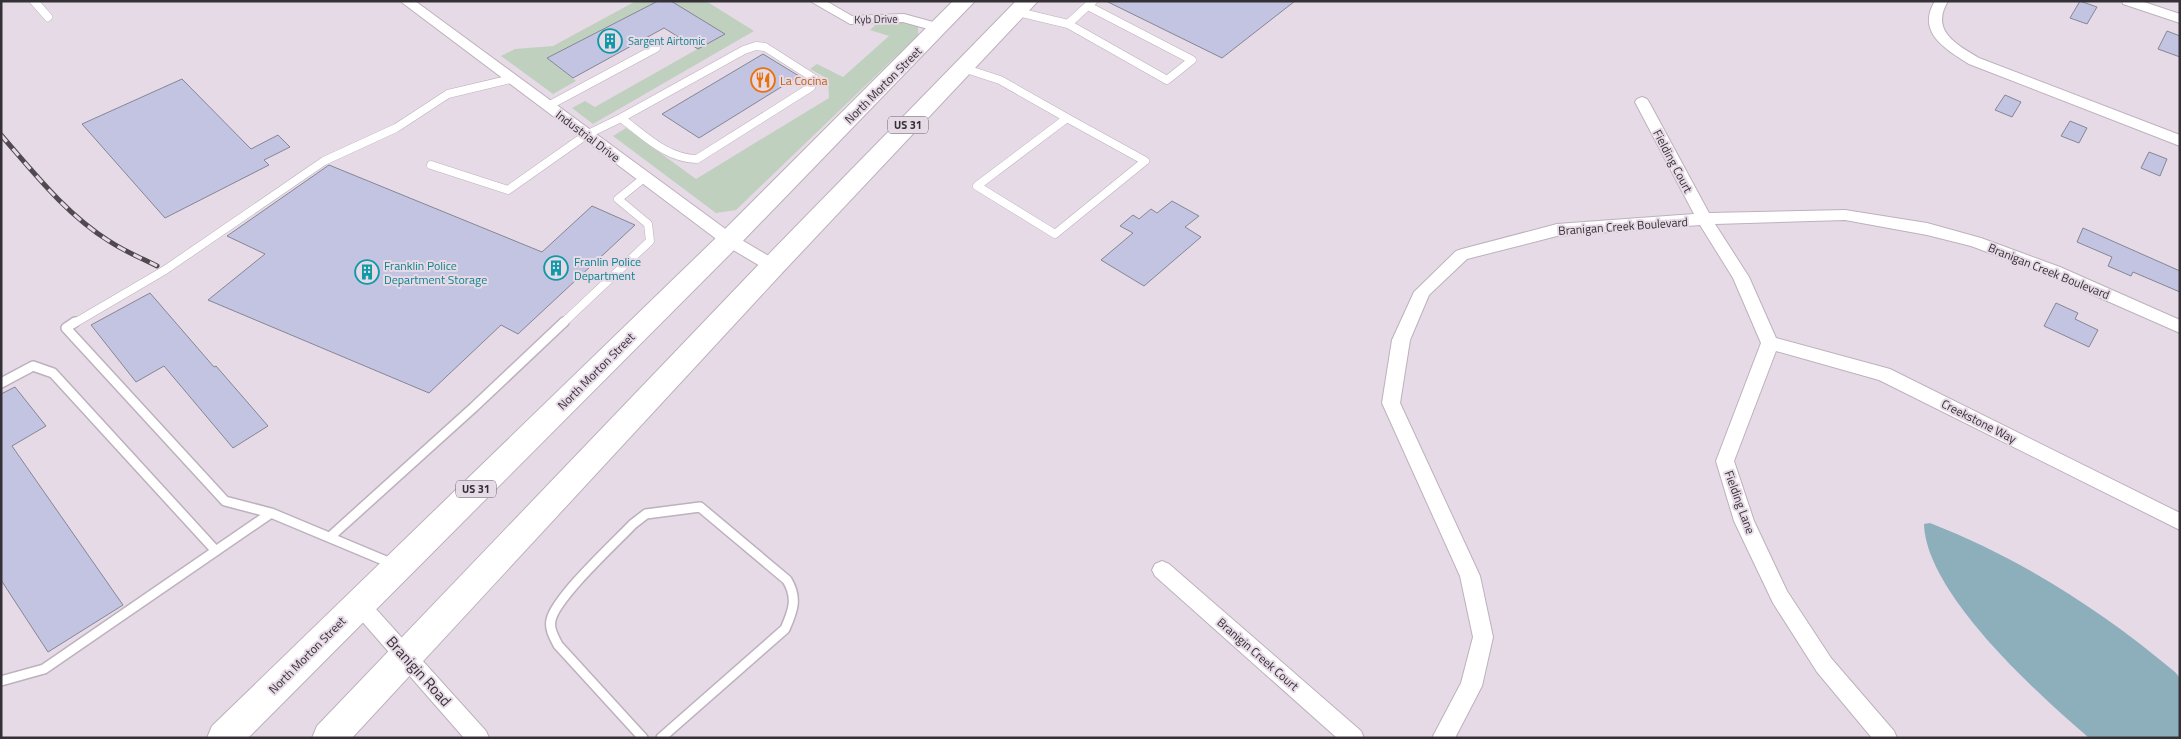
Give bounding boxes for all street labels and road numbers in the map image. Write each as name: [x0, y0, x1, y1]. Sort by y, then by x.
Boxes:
street label: Kyb Drive: [854, 11, 898, 27]
street label: North Morton Street: [840, 41, 927, 128]
street label: Industrial Drive: [552, 105, 624, 167]
road number: US 31: [888, 116, 928, 134]
street label: Fielding Court: [1648, 126, 1698, 197]
street label: Branigan Creek Boulevard: [1558, 212, 1688, 240]
street label: Branigan Creek Boulevard: [1985, 238, 2113, 304]
street label: North Morton Street: [553, 327, 640, 414]
street label: Creekstone Way: [1938, 394, 2020, 448]
street label: Fielding Lane: [1720, 468, 1760, 536]
road number: US 31: [456, 480, 496, 498]
street label: North Morton Street: [264, 611, 351, 698]
street label: Branigin Creek Court: [1213, 613, 1304, 695]
street label: Branigin Road: [381, 631, 457, 711]

